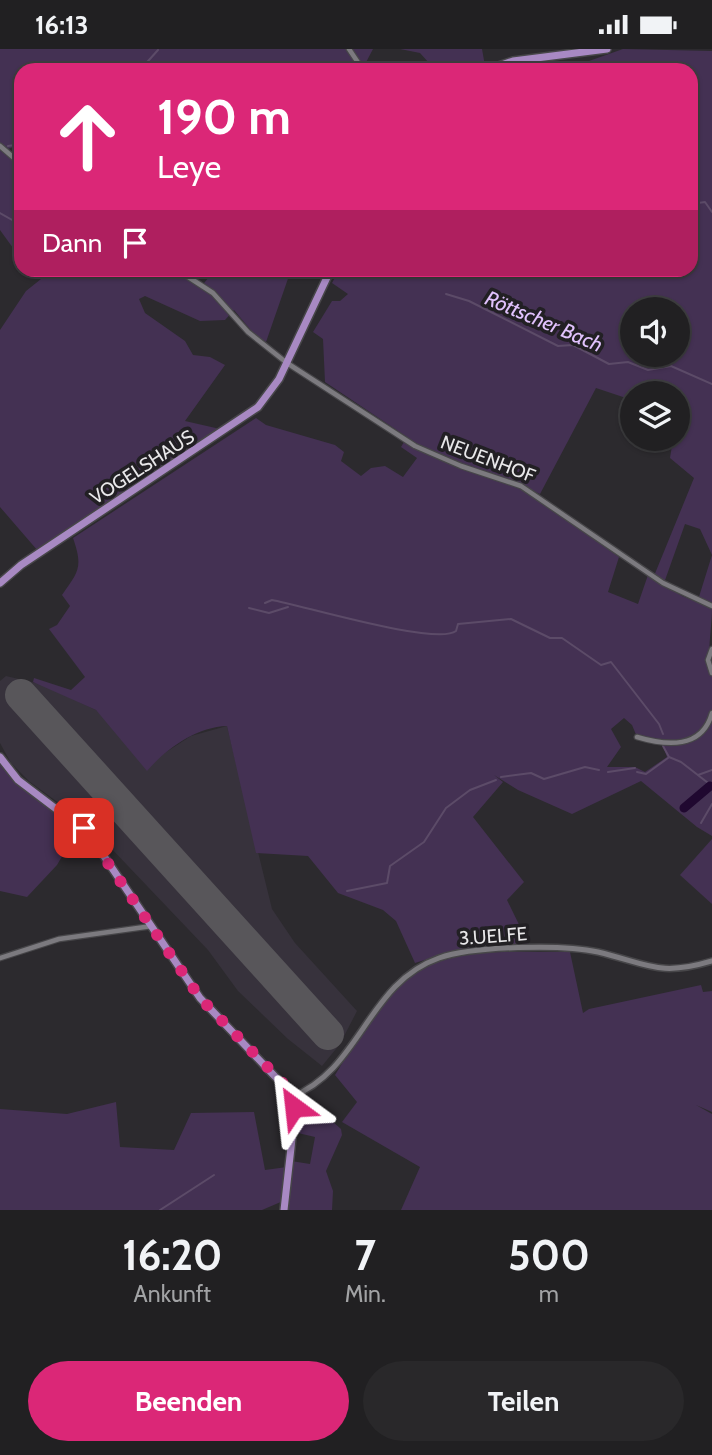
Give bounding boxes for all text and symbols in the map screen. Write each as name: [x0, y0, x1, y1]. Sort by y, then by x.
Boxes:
text: 16:13: [35, 9, 89, 41]
text: 190 m: [157, 87, 291, 146]
icon: ahead: [42, 91, 133, 182]
text: Leye: [157, 147, 221, 186]
icon: arrive: [116, 224, 154, 262]
text: Dann: [42, 227, 102, 259]
water label: Röttscher Bach: [481, 285, 607, 357]
map controls: [620, 297, 690, 451]
button: sound: [620, 297, 690, 367]
button: layers: [620, 381, 690, 451]
street label: VOGELSHAUS: [86, 425, 198, 509]
street label: NEUENHOF: [437, 430, 539, 488]
pin: [54, 798, 114, 858]
icon: arrive: [65, 809, 103, 847]
street label: 3.UELFE: [458, 922, 528, 950]
position arrow: [257, 1070, 331, 1144]
text: 16:20: [122, 1229, 223, 1281]
text: 7: [355, 1229, 376, 1281]
text: 500: [508, 1229, 590, 1281]
text: Ankunft: [134, 1280, 211, 1308]
text: Min.: [345, 1280, 386, 1308]
text: m: [539, 1280, 559, 1308]
button: Beenden: [28, 1361, 349, 1441]
button: Teilen: [363, 1361, 684, 1441]

